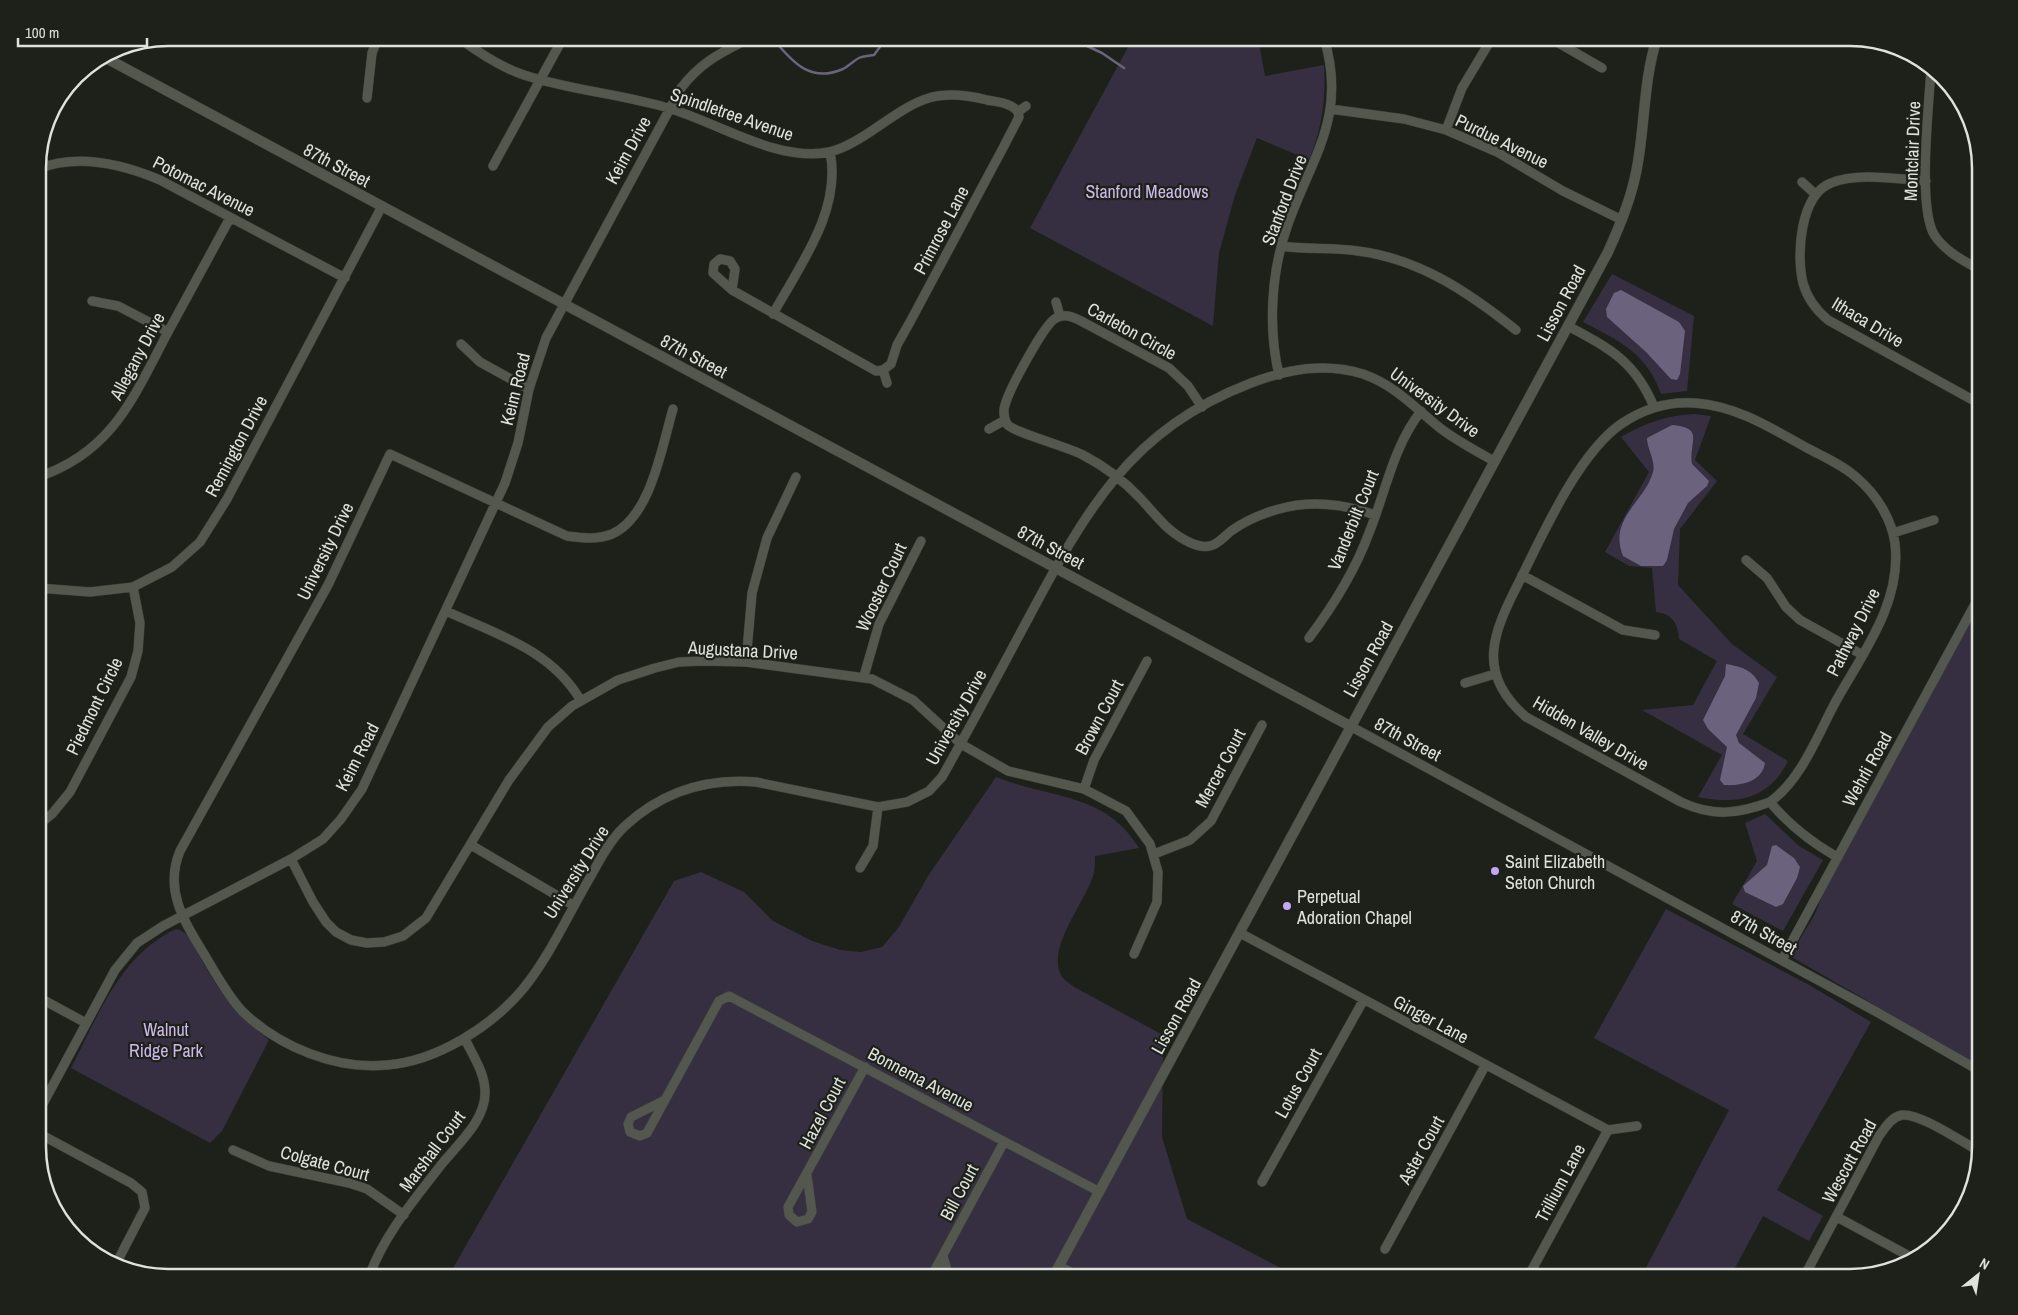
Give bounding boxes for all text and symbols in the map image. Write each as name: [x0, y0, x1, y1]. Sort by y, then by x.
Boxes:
scale bar: [18, 15, 146, 47]
text: 100 m: [25, 22, 59, 43]
street label: Spindletree Avenue: [667, 81, 797, 147]
street label: Montclair Drive: [1898, 101, 1926, 201]
street label: Purdue Avenue: [1451, 108, 1553, 174]
street label: Keim Drive: [599, 112, 657, 188]
street label: 87th Street: [299, 137, 375, 193]
street label: Potomac Avenue: [149, 150, 259, 222]
street label: Stanford Drive: [1255, 151, 1313, 249]
park label: Stanford Meadows: [1085, 179, 1209, 204]
street label: Primrose Lane: [907, 181, 975, 279]
street label: Lisson Road: [1531, 261, 1591, 345]
street label: Ithaca Drive: [1827, 291, 1909, 353]
street label: Carleton Circle: [1083, 296, 1181, 366]
street label: Allegany Drive: [103, 308, 171, 405]
street label: 87th Street: [656, 328, 732, 384]
street label: Keim Road: [494, 350, 536, 428]
street label: University Drive: [1385, 361, 1485, 443]
street label: Remington Drive: [199, 391, 273, 501]
street label: Vanderbilt Court: [1321, 466, 1385, 574]
street label: University Drive: [291, 498, 359, 604]
street label: 87th Street: [1013, 519, 1089, 575]
street label: Wooster Court: [850, 539, 912, 635]
street label: Pathway Drive: [1820, 584, 1886, 680]
street label: Lisson Road: [1337, 617, 1399, 701]
street label: Augustana Drive: [686, 635, 799, 665]
street label: Piedmont Circle: [60, 653, 128, 759]
street label: University Drive: [919, 665, 993, 769]
street label: Brown Court: [1069, 675, 1129, 759]
street label: Hidden Valley Drive: [1528, 690, 1654, 776]
street label: 87th Street: [1370, 711, 1446, 767]
street label: Keim Road: [329, 718, 385, 796]
street label: Mercer Court: [1189, 724, 1251, 812]
street label: Wehrli Road: [1836, 727, 1898, 811]
street label: University Drive: [537, 821, 615, 923]
place label: Saint Elizabeth Seton Church: [1505, 849, 1605, 895]
marker: Saint Elizabeth Seton Church: [1489, 865, 1501, 877]
place label: Perpetual Adoration Chapel: [1296, 884, 1412, 930]
marker: Perpetual Adoration Chapel: [1281, 900, 1293, 912]
street label: 87th Street: [1726, 904, 1802, 960]
street label: Lisson Road: [1145, 974, 1207, 1058]
street label: Ginger Lane: [1389, 989, 1473, 1049]
park label: Walnut Ridge Park: [129, 1017, 204, 1063]
street label: Bonnema Avenue: [864, 1041, 978, 1117]
street label: Lotus Court: [1269, 1044, 1327, 1122]
street label: Hazel Court: [793, 1073, 851, 1153]
street label: Marshall Court: [393, 1105, 471, 1197]
street label: Aster Court: [1391, 1111, 1450, 1190]
street label: Wescott Road: [1816, 1115, 1882, 1207]
street label: Colgate Court: [278, 1139, 372, 1187]
street label: Trillium Lane: [1529, 1139, 1591, 1227]
street label: Bill Court: [934, 1159, 984, 1225]
north arrow: [1953, 1250, 2003, 1300]
text: N: [1976, 1254, 1993, 1274]

